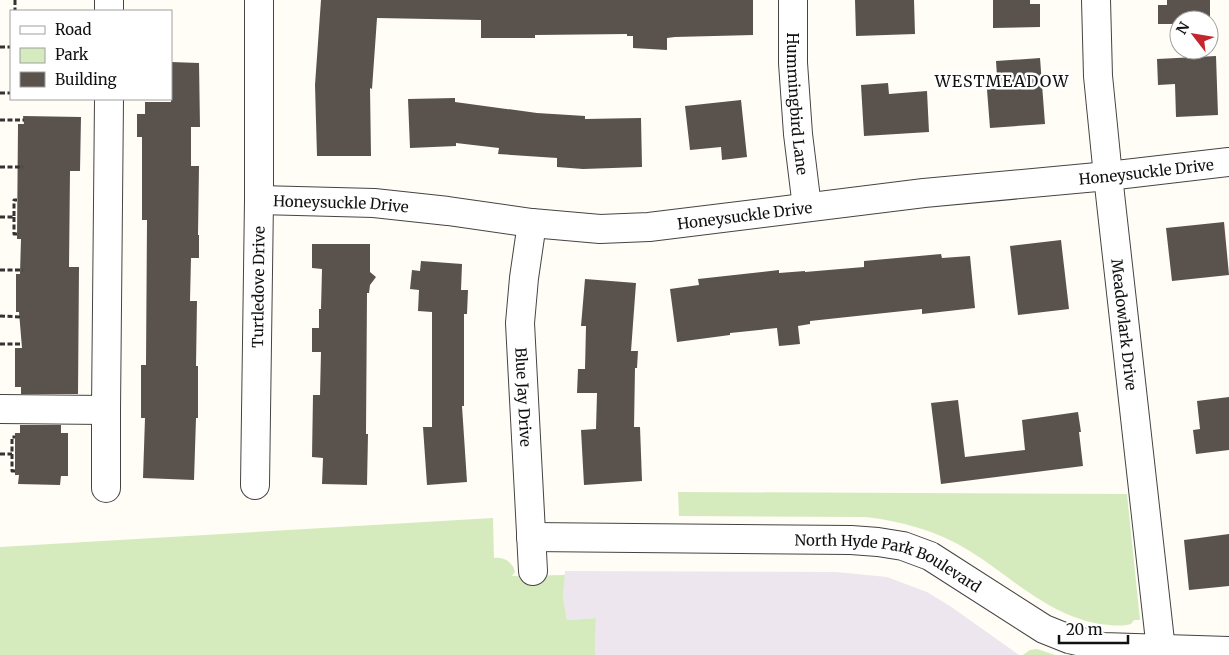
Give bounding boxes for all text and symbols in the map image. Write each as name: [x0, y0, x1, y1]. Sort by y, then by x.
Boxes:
legend: [10, 10, 172, 100]
north arrow: [1169, 10, 1219, 60]
text: N: [1172, 19, 1193, 38]
text: Road: [55, 20, 91, 39]
street label: Hummingbird Lane: [784, 33, 812, 176]
text: Park: [55, 45, 89, 64]
text: Building: [55, 70, 117, 89]
district label: WESTMEADOW: [934, 71, 1069, 91]
street label: Honeysuckle Drive: [1078, 154, 1215, 188]
street label: Honeysuckle Drive: [273, 191, 410, 216]
street label: Honeysuckle Drive: [676, 197, 813, 233]
street label: Turtledove Drive: [247, 226, 268, 348]
street label: Meadowlark Drive: [1108, 258, 1141, 391]
street label: Blue Jay Drive: [512, 347, 536, 447]
street label: North Hyde Park Boulevard: [794, 530, 985, 596]
scale bar: [1059, 612, 1128, 644]
text: 20 m: [1066, 620, 1103, 639]

